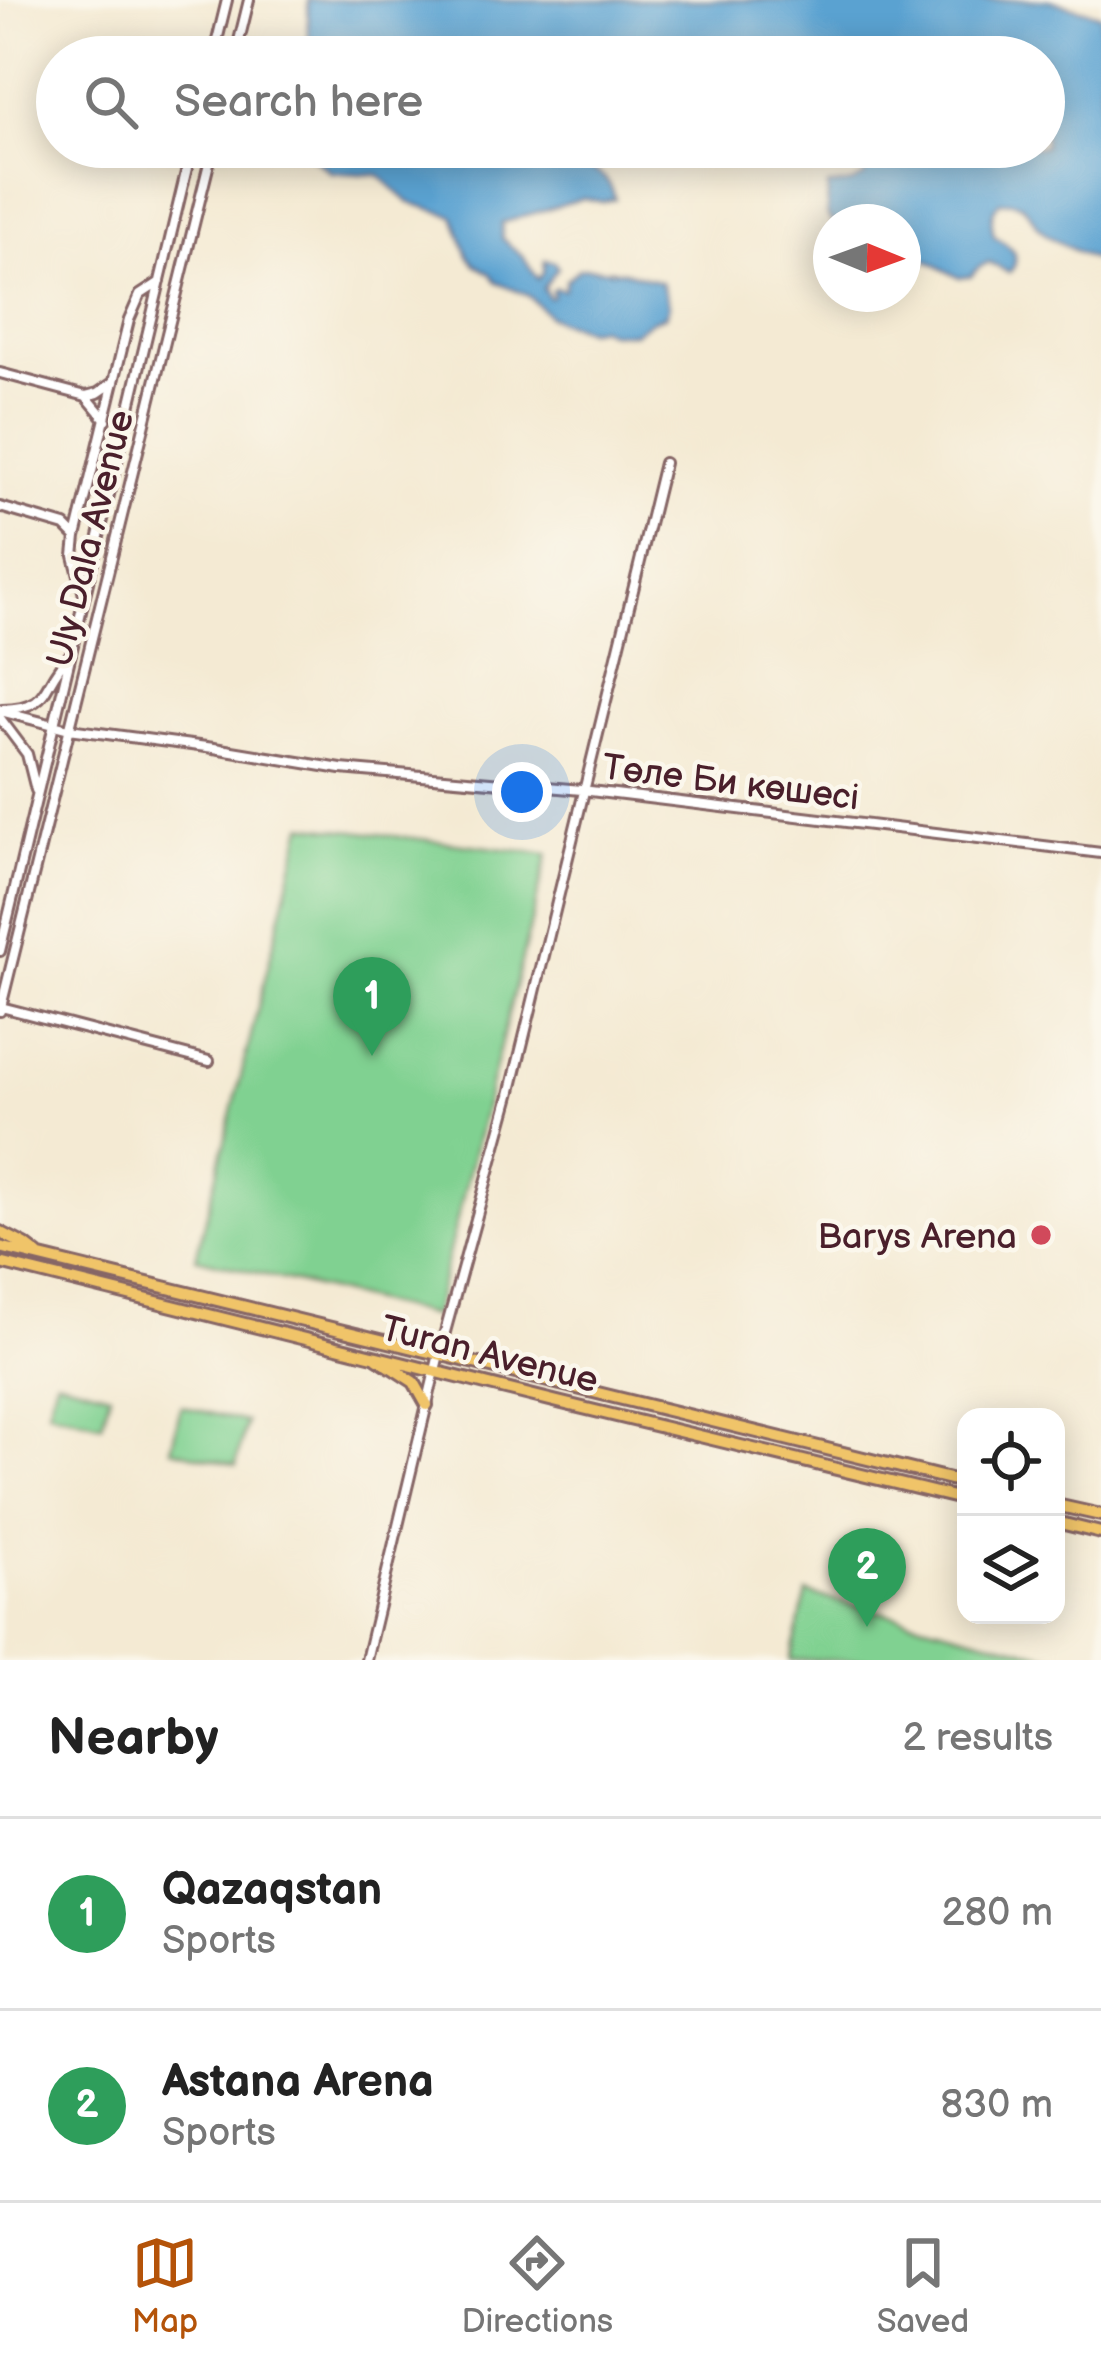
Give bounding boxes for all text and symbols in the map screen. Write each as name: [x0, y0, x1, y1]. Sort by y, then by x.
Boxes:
search box: [36, 36, 1065, 168]
icon: search: [78, 69, 144, 135]
text: Search here: [174, 75, 423, 130]
north arrow: [813, 204, 921, 312]
street label: Uly Dala Avenue: [39, 406, 144, 671]
street label: Төле Би көшесі: [600, 746, 862, 821]
your location: [492, 762, 552, 822]
pin: 1: [333, 957, 411, 1056]
place label: Barys Arena: [817, 1216, 1017, 1259]
marker: Barys Arena: [1028, 1222, 1054, 1248]
street label: Turan Avenue: [376, 1308, 603, 1403]
map controls: [957, 1408, 1065, 1624]
button: locate: [957, 1408, 1065, 1516]
button: layers: [957, 1516, 1065, 1624]
pin: 2: [828, 1528, 906, 1627]
text: Nearby: [48, 1708, 219, 1769]
text: 2 results: [902, 1715, 1053, 1762]
text: Qazaqstan: [162, 1863, 382, 1918]
text: 1: [79, 1890, 95, 1937]
text: 280 m: [942, 1890, 1053, 1937]
text: Sports: [162, 1918, 276, 1965]
text: Astana Arena: [162, 2055, 434, 2110]
text: 2: [75, 2082, 99, 2129]
text: 830 m: [941, 2082, 1053, 2129]
text: Sports: [162, 2110, 276, 2157]
tab: Map: [132, 2230, 198, 2342]
tab: Directions: [461, 2230, 613, 2342]
tab: Saved: [877, 2230, 969, 2342]

